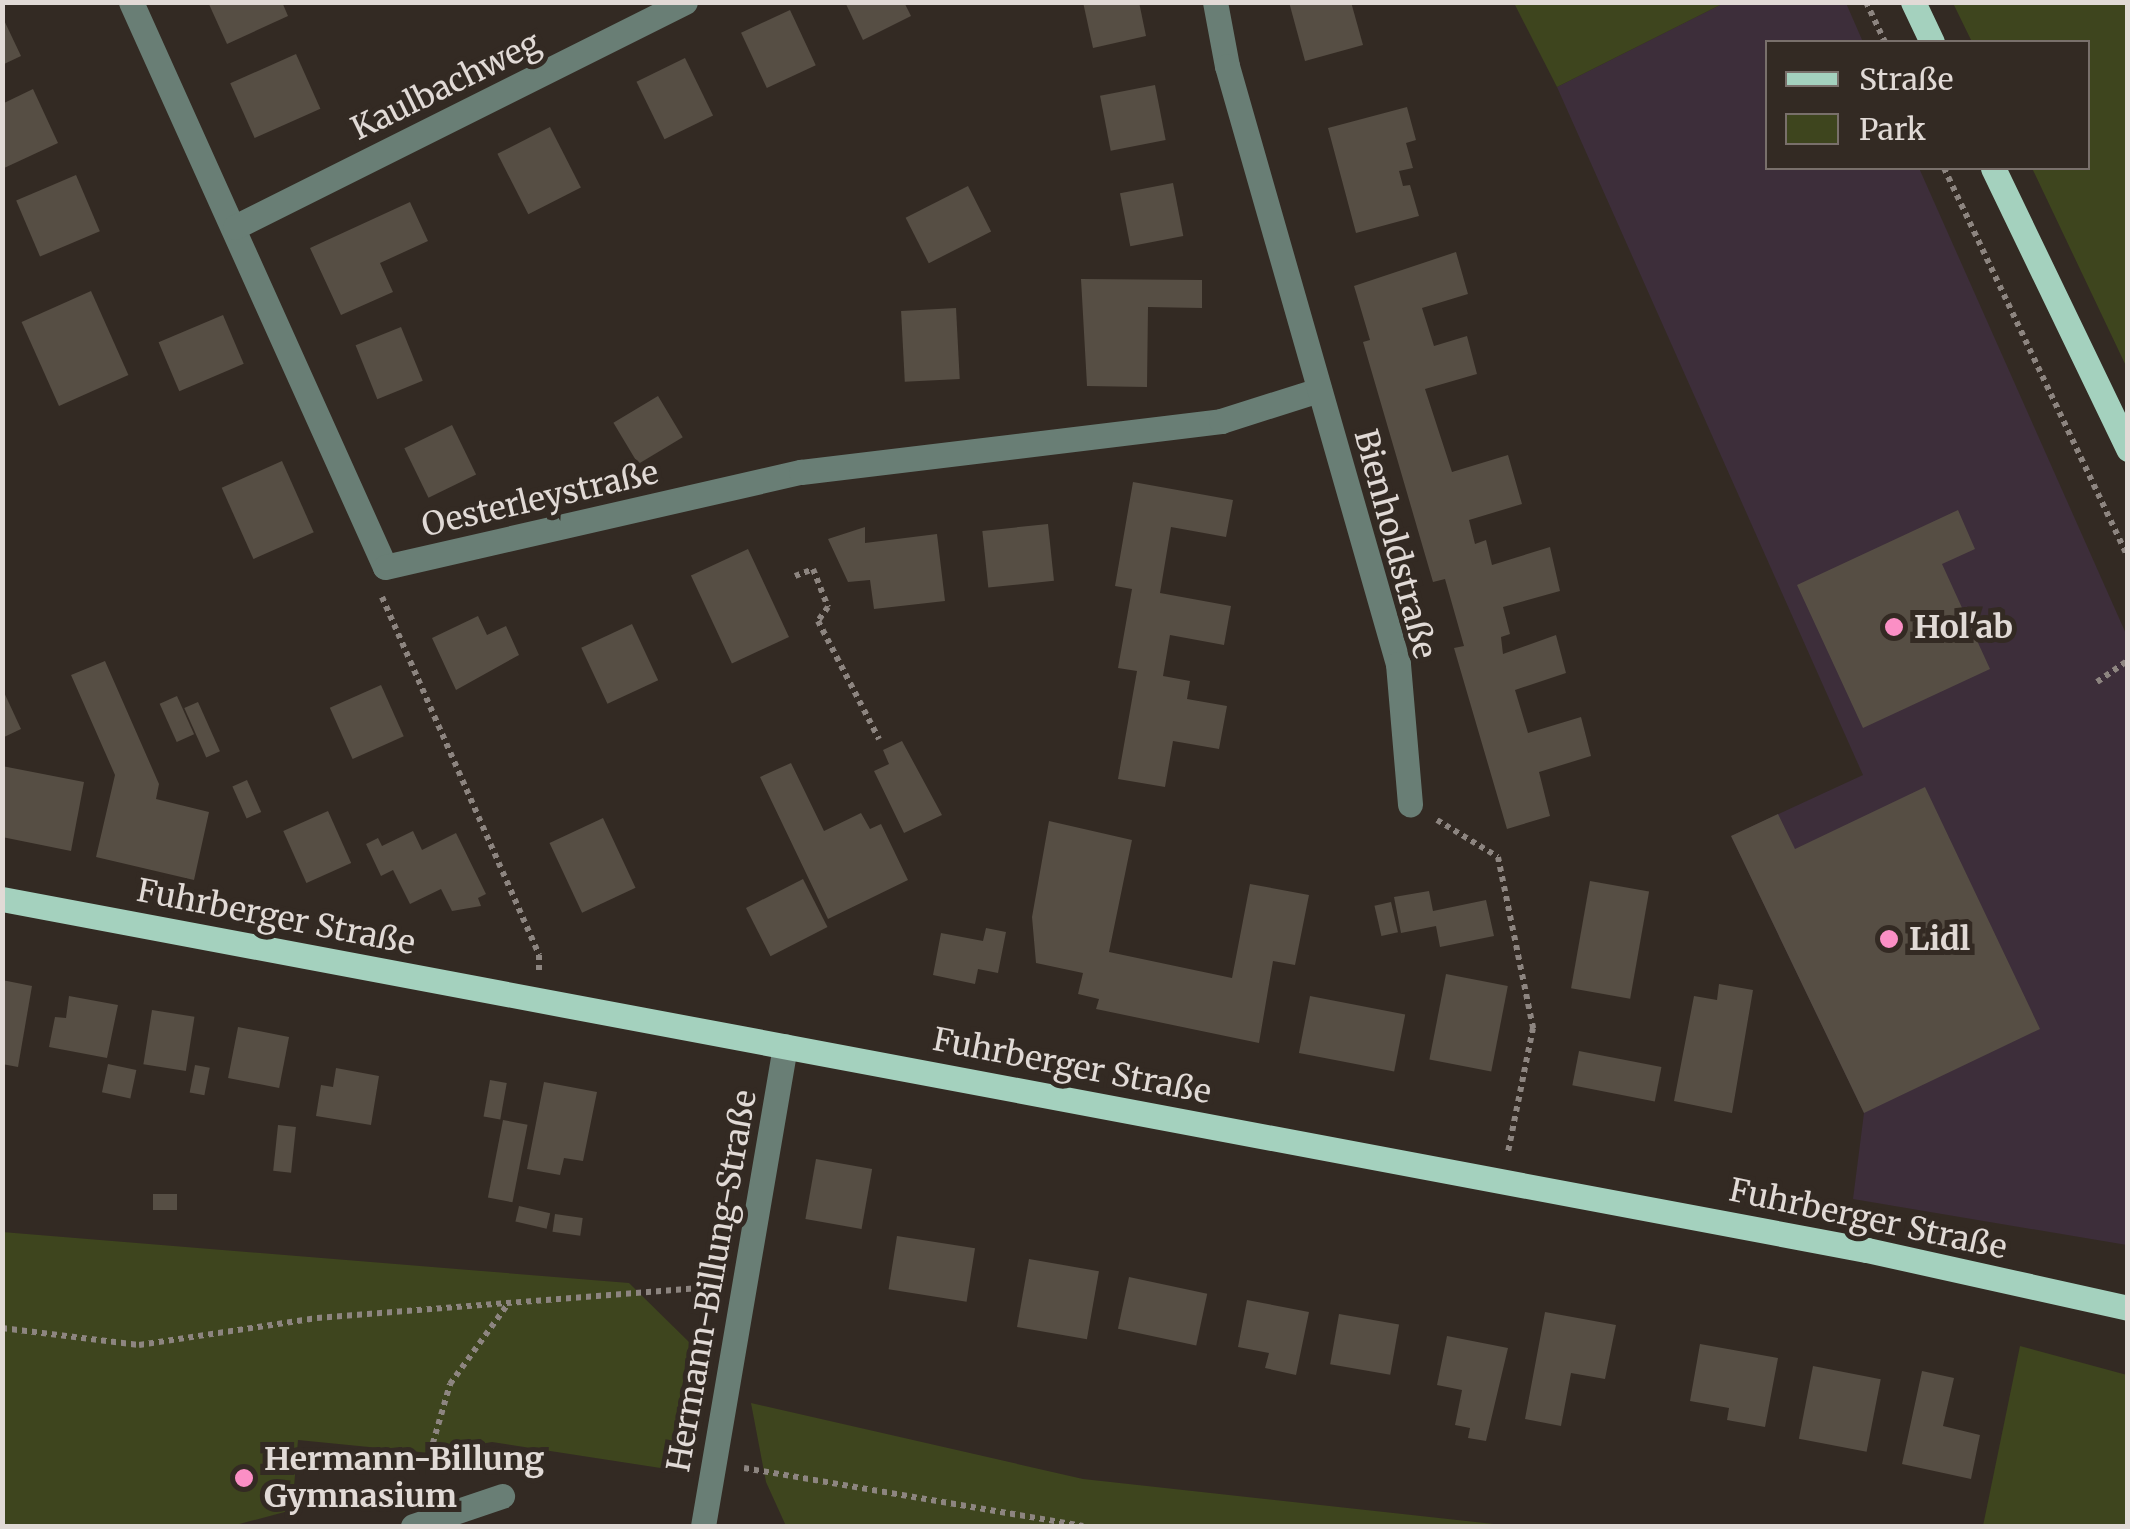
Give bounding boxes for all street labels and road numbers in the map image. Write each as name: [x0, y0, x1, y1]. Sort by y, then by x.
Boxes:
street label: Kaulbachweg: [345, 24, 547, 148]
street label: Bienholdstraße: [1346, 425, 1444, 663]
street label: Oesterleystraße: [418, 453, 662, 545]
street label: Fuhrberger Straße: [134, 871, 418, 963]
street label: Fuhrberger Straße: [930, 1020, 1214, 1112]
street label: Hermann-Billung-Straße: [660, 1087, 764, 1475]
street label: Fuhrberger Straße: [1726, 1171, 2010, 1267]

